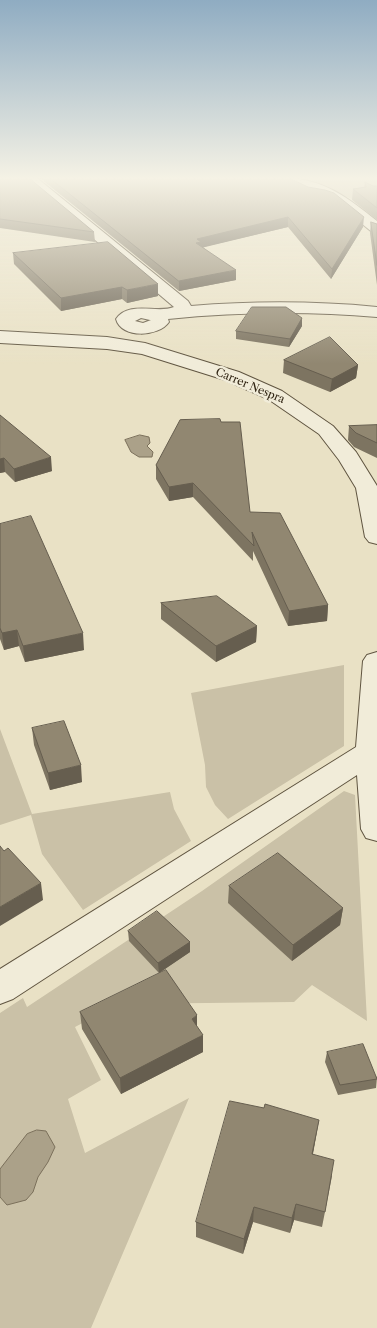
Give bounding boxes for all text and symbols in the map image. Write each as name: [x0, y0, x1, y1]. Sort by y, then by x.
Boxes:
street label: Carrer Nespra: [213, 365, 287, 407]

